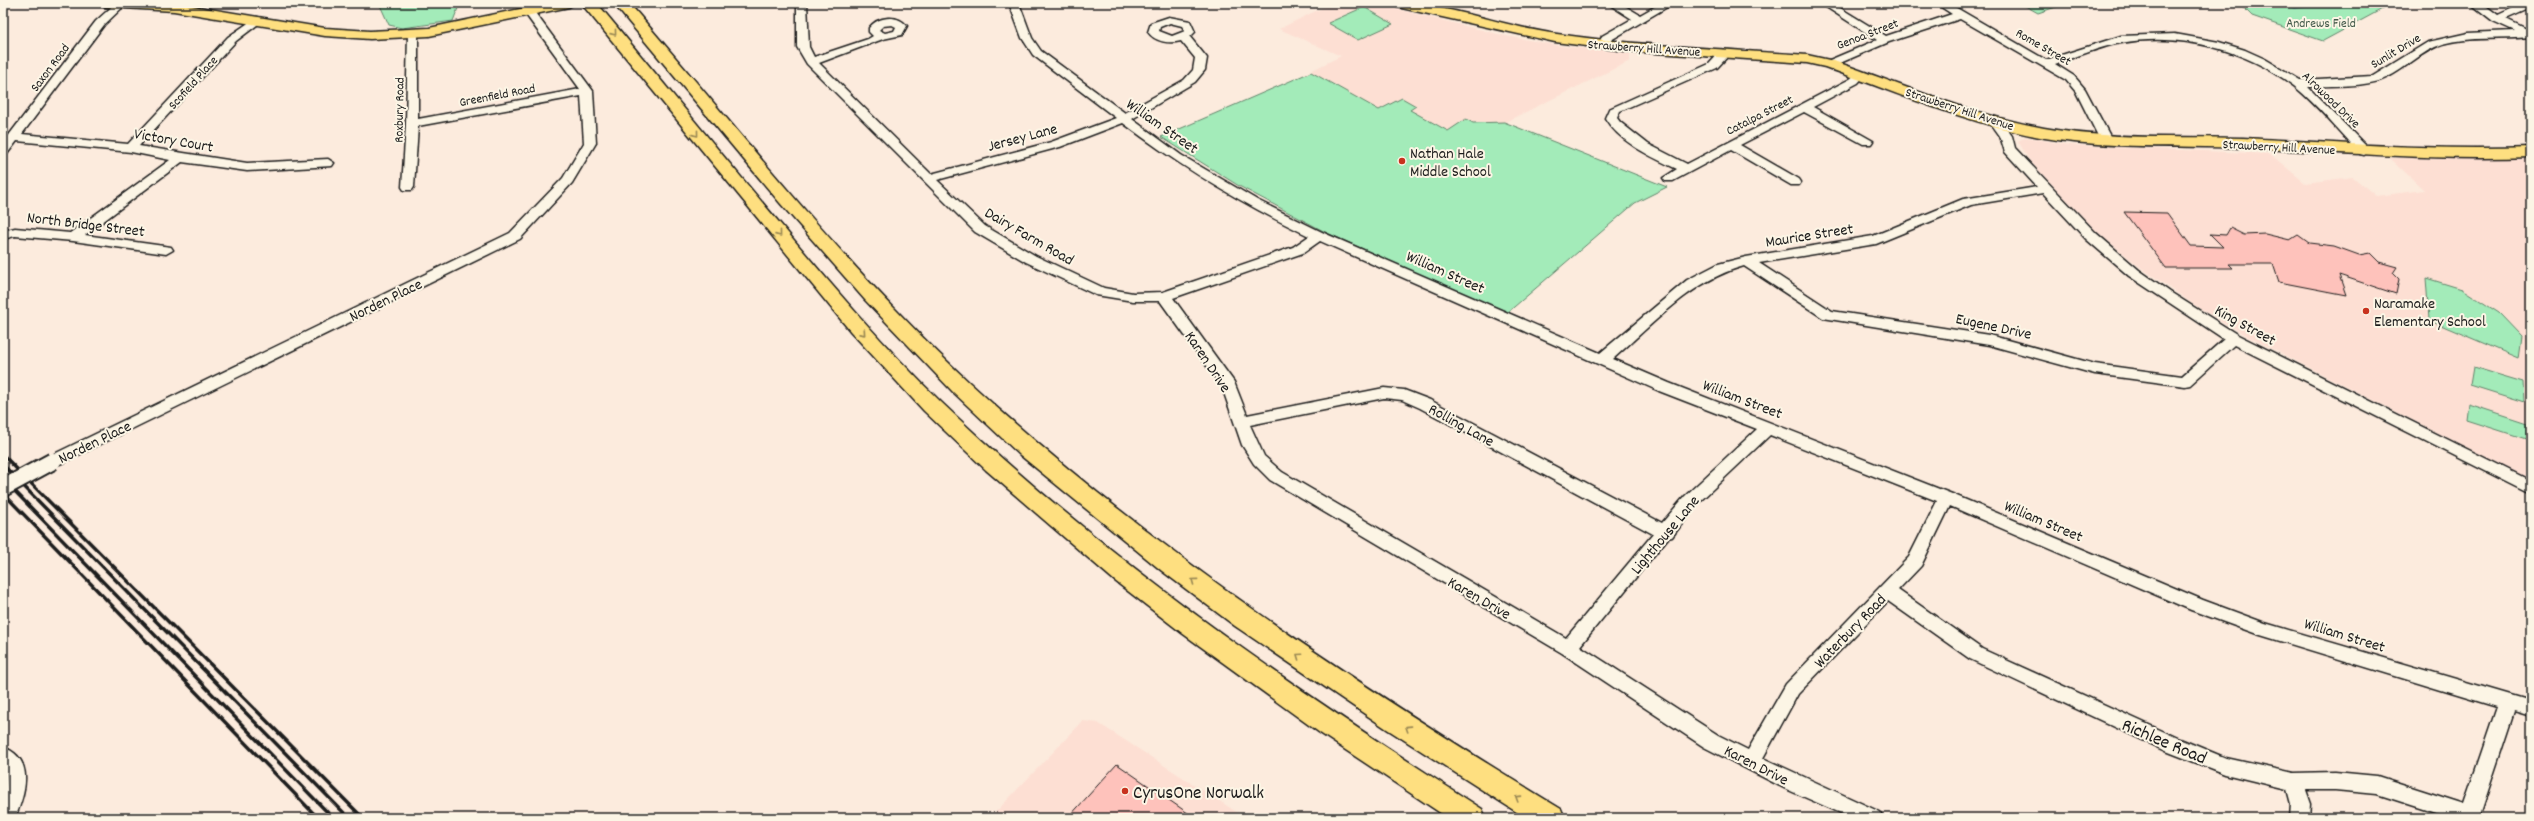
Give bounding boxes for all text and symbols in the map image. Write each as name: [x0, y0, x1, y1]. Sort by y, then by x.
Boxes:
street label: Genoa Street: [1834, 15, 1902, 56]
park label: Andrews Field: [2286, 15, 2356, 34]
street label: Rome Street: [2011, 25, 2074, 72]
one-way arrow: [609, 29, 616, 36]
street label: Sunlit Drive: [2368, 30, 2425, 75]
street label: Strawberry Hill Avenue: [1587, 36, 1701, 63]
street label: Saxon Road: [27, 41, 75, 96]
street label: Scofield Place: [164, 52, 223, 115]
street label: Alrowood Drive: [2297, 68, 2364, 134]
street label: Roxbury Road: [390, 77, 411, 143]
street label: Greenfield Road: [458, 80, 537, 113]
street label: Strawberry Hill Avenue: [1903, 84, 2016, 137]
street label: Catalpa Street: [1723, 91, 1797, 141]
street label: William Street: [1121, 94, 1203, 161]
street label: Jersey Lane: [985, 118, 1060, 159]
street label: Victory Court: [132, 123, 215, 160]
one-way arrow: [692, 129, 699, 136]
street label: Strawberry Hill Avenue: [2222, 136, 2336, 161]
place label: Nathan Hale Middle School: [1410, 143, 1491, 184]
marker: Nathan Hale Middle School: [1397, 156, 1407, 166]
street label: Dairy Farm Road: [980, 202, 1078, 272]
street label: North Bridge Street: [26, 207, 146, 244]
street label: Maurice Street: [1764, 218, 1855, 255]
one-way arrow: [774, 230, 781, 237]
street label: William Street: [1402, 246, 1488, 301]
street label: Norden Place: [346, 274, 426, 329]
place label: Naramake Elementary School: [2374, 293, 2486, 334]
street label: King Street: [2210, 300, 2280, 353]
marker: Naramake Elementary School: [2361, 306, 2371, 316]
street label: Eugene Drive: [1953, 308, 2034, 347]
street label: Karen Drive: [1178, 327, 1236, 398]
one-way arrow: [858, 329, 865, 336]
street label: William Street: [1699, 375, 1785, 426]
street label: Rolling Lane: [1424, 399, 1498, 454]
street label: Norden Place: [55, 416, 135, 471]
street label: Lighthouse Lane: [1626, 491, 1706, 580]
street label: William Street: [2000, 495, 2086, 549]
street label: Karen Drive: [1443, 572, 1515, 627]
one-way arrow: [1191, 579, 1198, 586]
street label: Waterbury Road: [1809, 589, 1892, 674]
street label: William Street: [2301, 613, 2388, 660]
one-way arrow: [1297, 654, 1304, 661]
street label: Richlee Road: [2117, 713, 2210, 773]
one-way arrow: [1405, 726, 1412, 733]
street label: Karen Drive: [1720, 740, 1792, 792]
place label: CyrusOne Norwalk: [1133, 781, 1264, 808]
marker: CyrusOne Norwalk: [1120, 786, 1130, 796]
one-way arrow: [1515, 795, 1522, 802]

